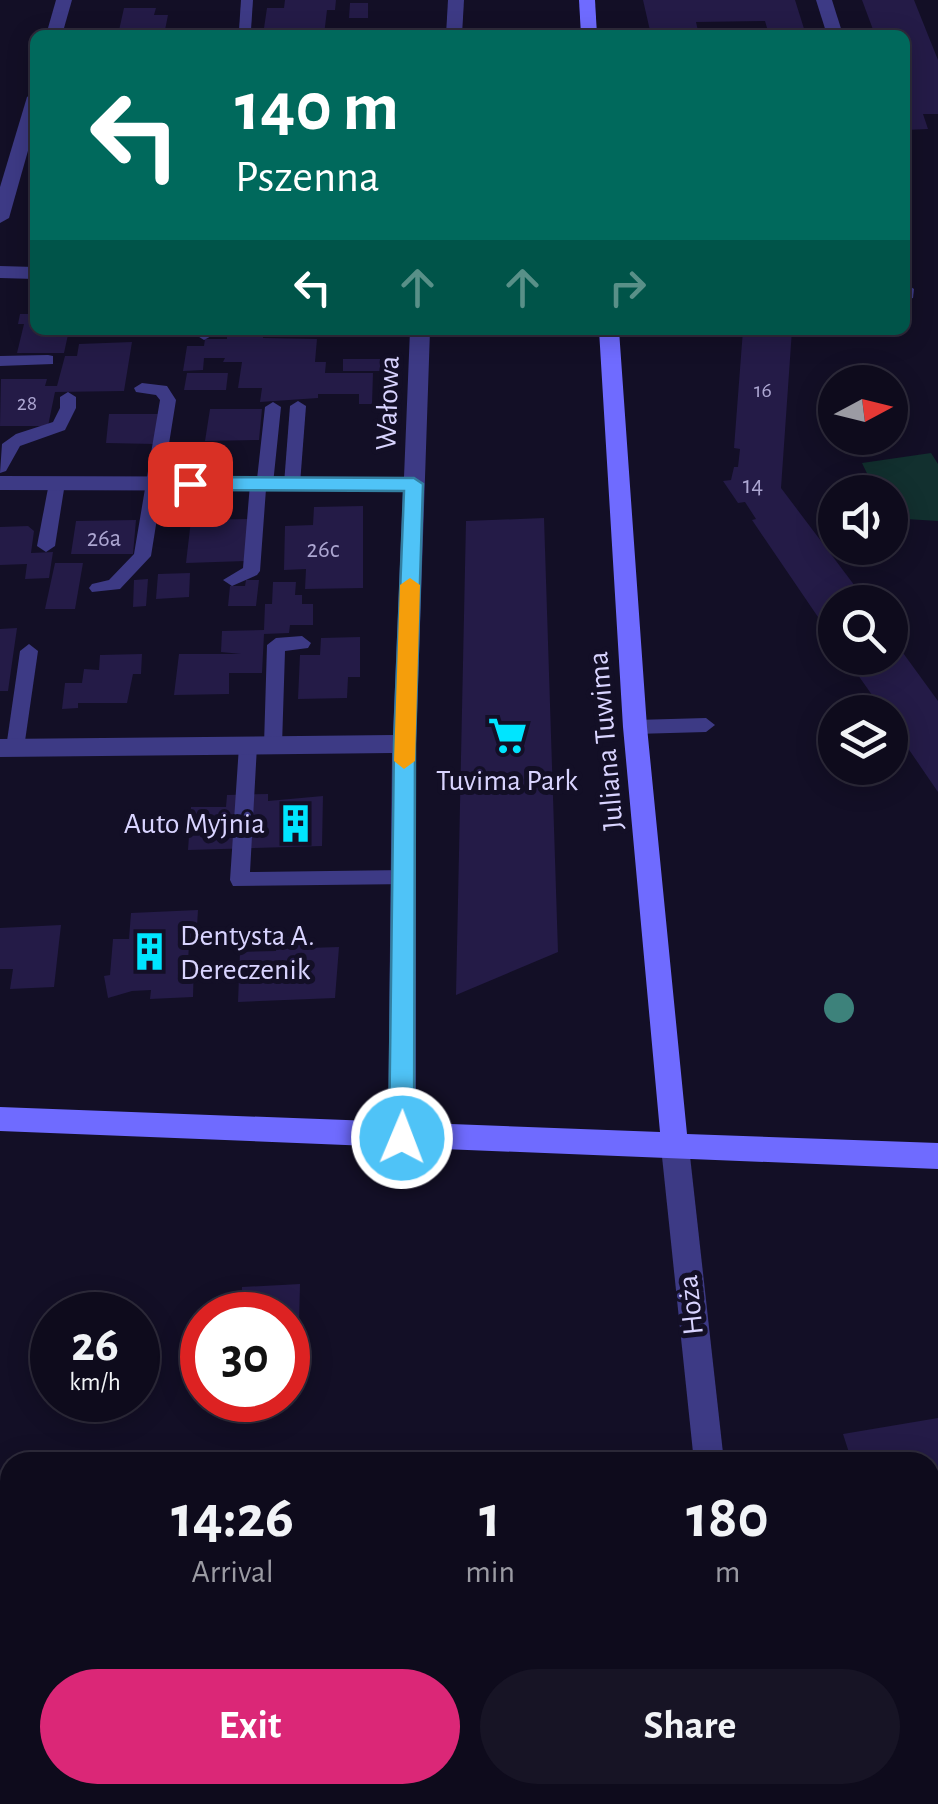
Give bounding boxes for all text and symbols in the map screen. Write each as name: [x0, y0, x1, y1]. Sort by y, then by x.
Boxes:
icon: left: [70, 70, 200, 200]
text: 140 m: [235, 73, 399, 143]
text: Pszenna: [235, 155, 380, 200]
icon: left: [285, 260, 340, 315]
icon: ahead: [390, 260, 445, 315]
icon: ahead: [495, 260, 550, 315]
icon: right: [600, 260, 655, 315]
street label: Wałowa: [371, 355, 405, 451]
north arrow: [818, 365, 908, 455]
map controls: [818, 365, 908, 785]
house number: 16: [754, 379, 772, 401]
house number: 28: [17, 392, 37, 414]
pin: [148, 442, 233, 527]
icon: arrive: [163, 457, 218, 512]
house number: 14: [743, 473, 763, 498]
button: sound: [818, 475, 908, 565]
house number: 26a: [87, 526, 121, 551]
house number: 26c: [307, 537, 340, 562]
button: search: [818, 585, 908, 675]
street label: Juliana Tuwima: [583, 650, 629, 832]
button: layers: [818, 695, 908, 785]
supermarket icon: Tuvima Park: [486, 715, 528, 757]
place label: Tuvima Park: [436, 766, 578, 796]
building icon: Auto Myjnia: [274, 802, 316, 844]
place label: Auto Myjnia: [124, 809, 265, 839]
place label: Dentysta A. Dereczenik: [180, 921, 315, 985]
building icon: Dentysta A. Dereczenik: [129, 931, 171, 973]
position arrow: [350, 1086, 454, 1190]
street label: Hoża: [673, 1273, 709, 1337]
speed limit sign: 30: [180, 1292, 310, 1422]
text: 26: [71, 1320, 119, 1370]
text: km/h: [69, 1370, 121, 1395]
text: 14:26: [171, 1488, 294, 1548]
text: 1: [479, 1488, 501, 1548]
text: 180: [686, 1488, 769, 1548]
text: Arrival: [191, 1556, 274, 1588]
text: min: [465, 1556, 515, 1588]
text: m: [715, 1556, 740, 1588]
button: Exit: [40, 1669, 460, 1784]
button: Share: [480, 1669, 900, 1784]

